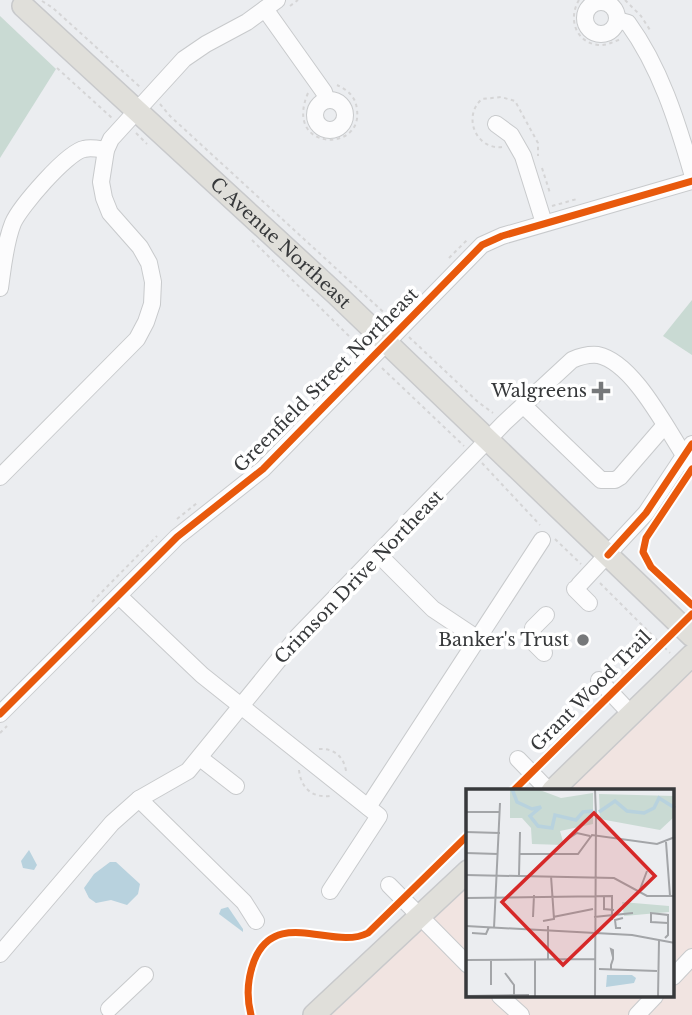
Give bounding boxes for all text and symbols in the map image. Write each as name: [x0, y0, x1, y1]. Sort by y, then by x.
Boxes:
street label: C Avenue Northeast: [206, 173, 355, 313]
street label: Greenfield Street Northeast: [229, 283, 423, 477]
place label: Walgreens: [490, 380, 587, 402]
marker: Walgreens: [593, 383, 609, 399]
street label: Crimson Drive Northeast: [270, 485, 448, 668]
street label: Grant Wood Trail: [526, 626, 656, 756]
place label: Banker's Trust: [438, 629, 569, 651]
marker: Banker's Trust: [575, 632, 591, 648]
inset map: [466, 789, 674, 998]

